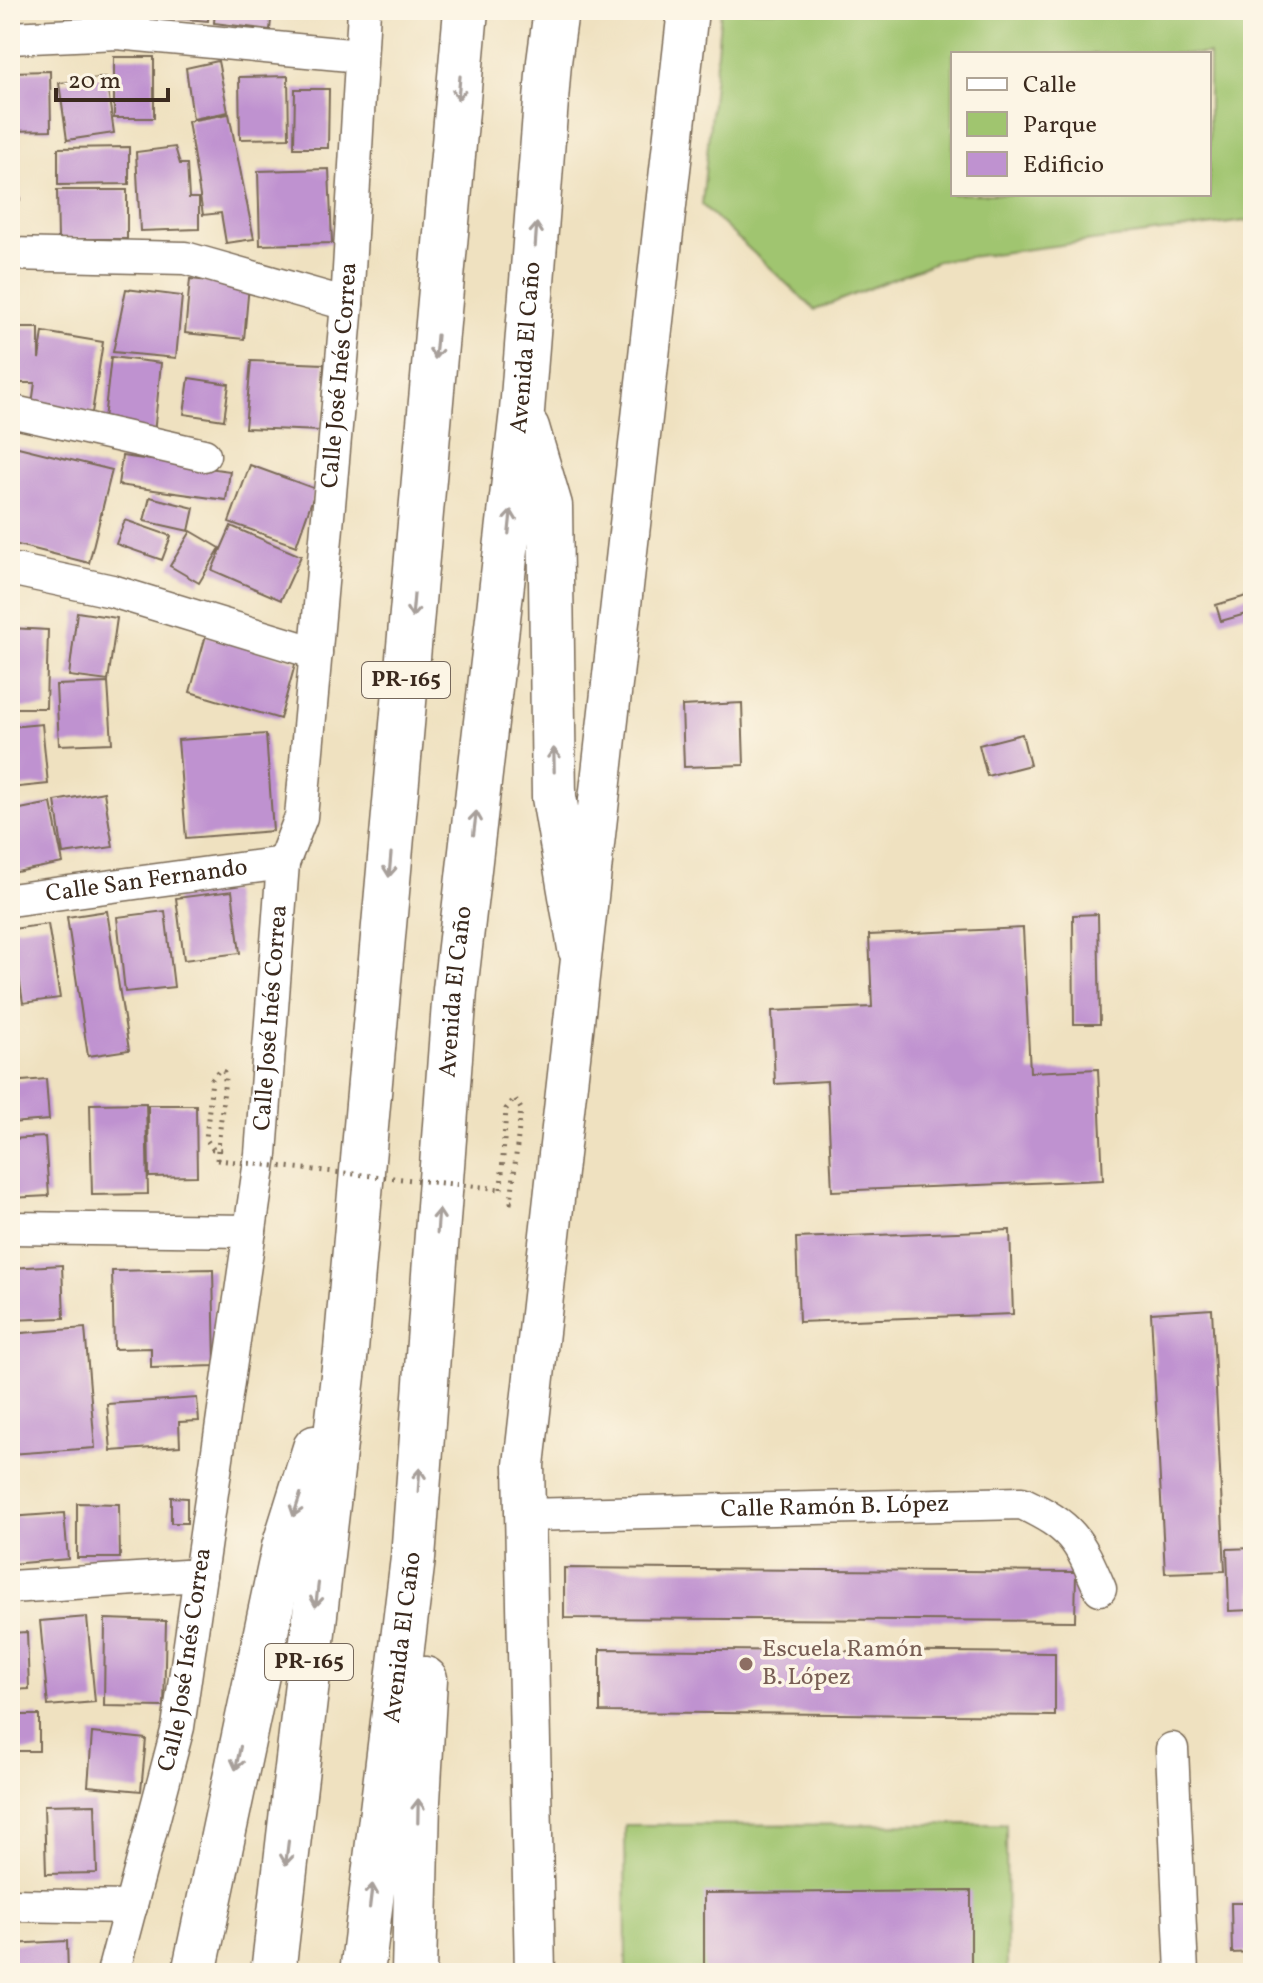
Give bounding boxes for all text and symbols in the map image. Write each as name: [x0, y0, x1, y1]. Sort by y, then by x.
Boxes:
scale bar: [56, 52, 168, 102]
legend: [951, 52, 1211, 196]
text: 20 m: [68, 65, 121, 99]
text: Calle: [1023, 69, 1076, 103]
one-way arrow: [451, 74, 466, 101]
text: Parque: [1023, 109, 1097, 143]
text: Edificio: [1023, 149, 1104, 183]
one-way arrow: [529, 222, 544, 249]
street label: Avenida El Caño: [503, 260, 550, 436]
street label: Calle José Inés Correa: [314, 261, 366, 490]
one-way arrow: [428, 333, 443, 360]
one-way arrow: [502, 509, 517, 536]
one-way arrow: [405, 592, 420, 619]
road number: PR-165: [362, 662, 450, 698]
one-way arrow: [546, 747, 561, 774]
one-way arrow: [468, 810, 483, 836]
street label: Calle San Fernando: [44, 851, 250, 912]
one-way arrow: [382, 851, 397, 878]
street label: Calle José Inés Correa: [246, 904, 297, 1132]
street label: Avenida El Caño: [432, 904, 482, 1079]
one-way arrow: [431, 1208, 446, 1235]
one-way arrow: [412, 1467, 427, 1494]
street label: Calle Ramón B. López: [720, 1488, 950, 1527]
one-way arrow: [289, 1491, 304, 1517]
street label: Calle José Inés Correa: [150, 1546, 221, 1776]
street label: Avenida El Caño: [376, 1550, 431, 1725]
one-way arrow: [310, 1581, 325, 1608]
place label: Escuela Ramón B. López: [762, 1633, 923, 1695]
road number: PR-165: [265, 1644, 353, 1680]
marker: Escuela Ramón B. López: [737, 1655, 755, 1673]
one-way arrow: [230, 1744, 245, 1770]
one-way arrow: [410, 1798, 425, 1825]
one-way arrow: [279, 1840, 294, 1865]
one-way arrow: [364, 1883, 379, 1909]

